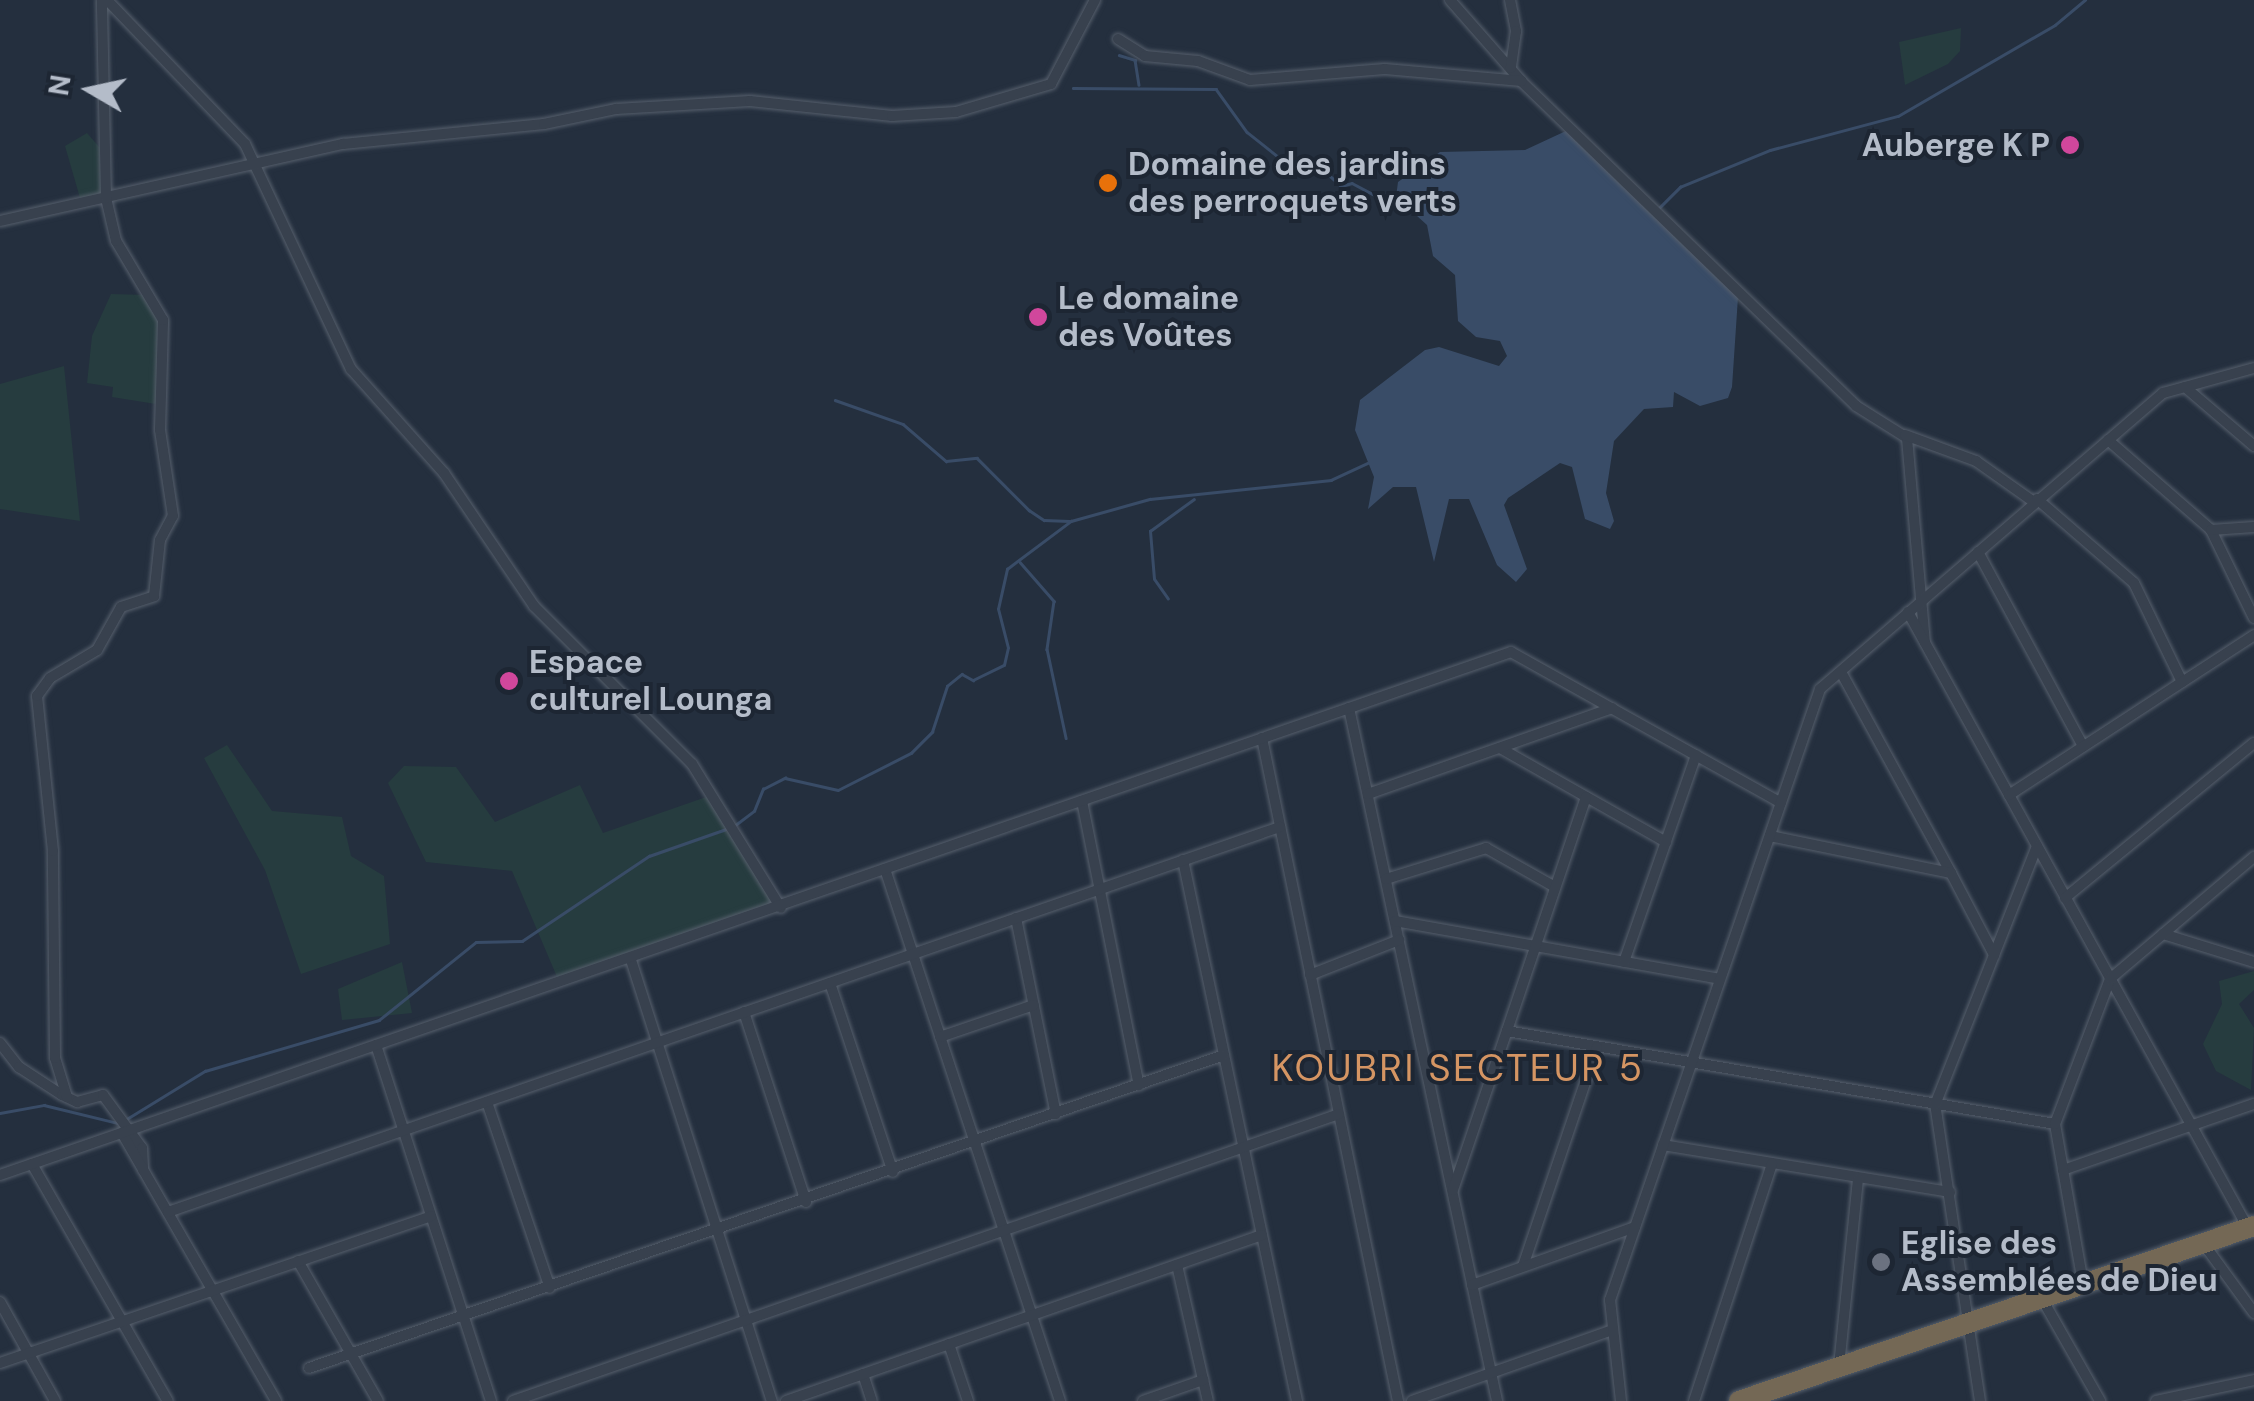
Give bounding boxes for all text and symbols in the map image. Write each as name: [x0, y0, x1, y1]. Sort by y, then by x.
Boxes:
north arrow: [40, 40, 140, 140]
text: N: [40, 72, 80, 98]
place label: Auberge K P: [1862, 126, 2050, 164]
marker: Auberge K P: [2059, 134, 2081, 156]
place label: Domaine des jardins des perroquets verts: [1128, 146, 1457, 221]
marker: Domaine des jardins des perroquets verts: [1097, 172, 1119, 194]
place label: Le domaine des Voûtes: [1058, 280, 1239, 355]
marker: Le domaine des Voûtes: [1027, 306, 1049, 328]
place label: Espace culturel Lounga: [529, 644, 772, 719]
marker: Espace culturel Lounga: [498, 670, 520, 692]
district label: KOUBRI SECTEUR 5: [1271, 1046, 1645, 1092]
place label: Eglise des Assemblées de Dieu: [1901, 1225, 2218, 1300]
marker: Eglise des Assemblées de Dieu: [1870, 1251, 1892, 1273]

